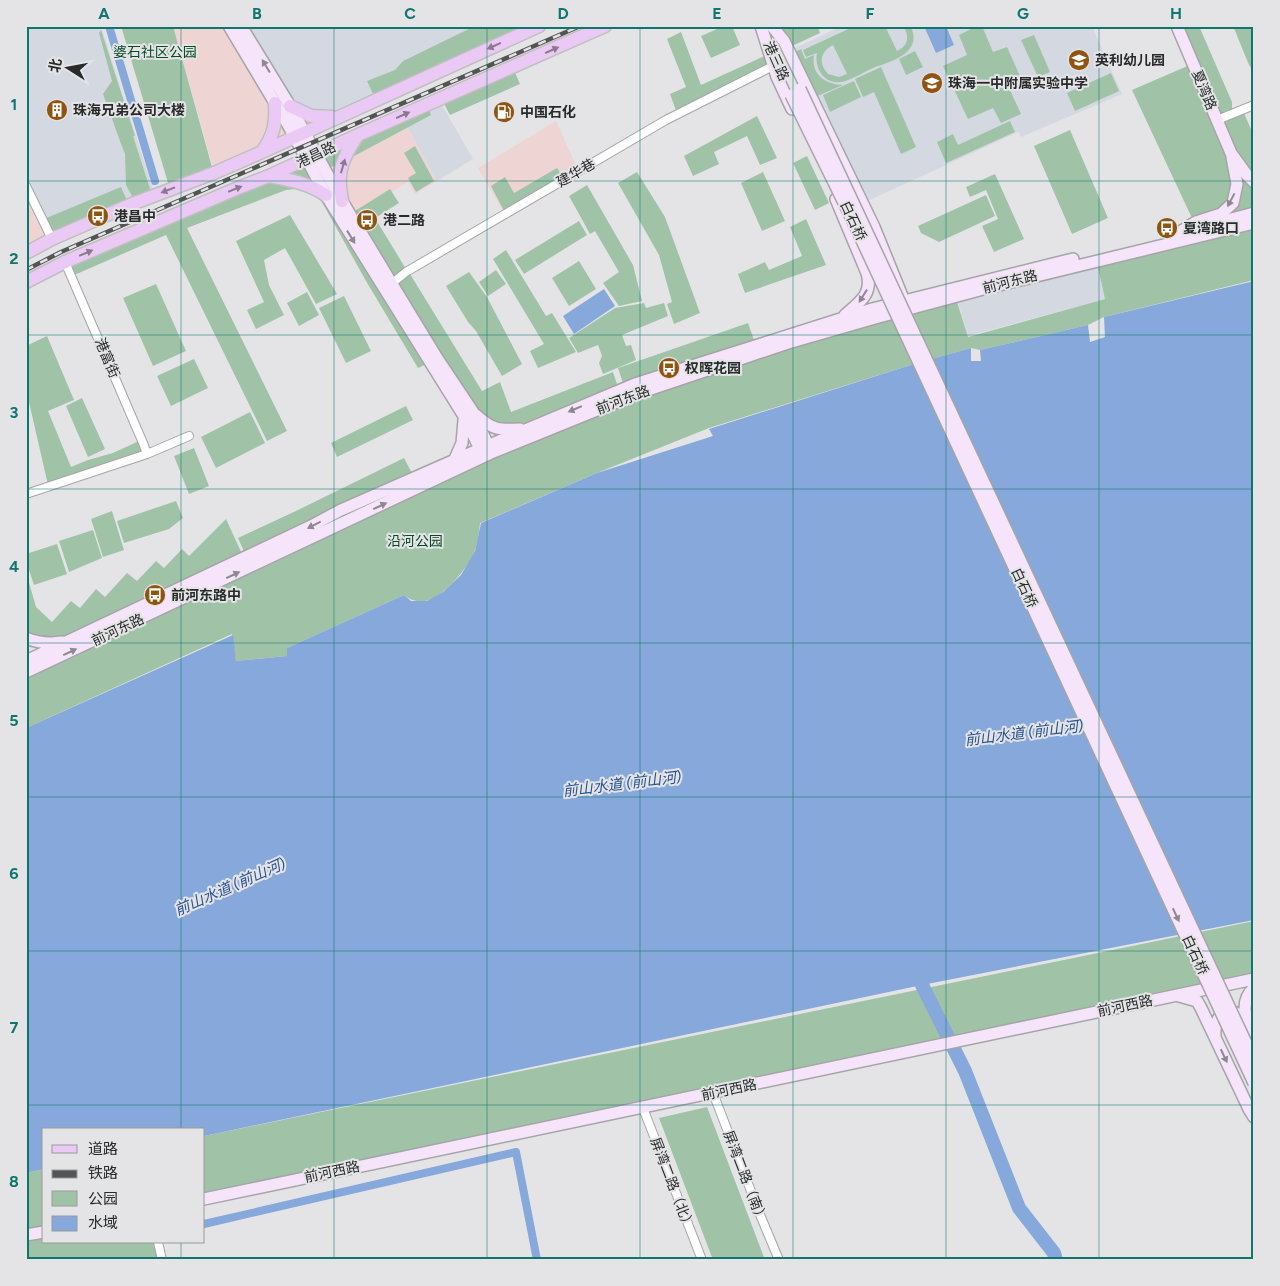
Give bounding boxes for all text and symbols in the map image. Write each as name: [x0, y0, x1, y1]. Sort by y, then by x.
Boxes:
text: A: [98, 4, 110, 23]
text: B: [252, 4, 262, 23]
text: C: [404, 4, 416, 23]
text: D: [557, 4, 569, 23]
text: E: [712, 4, 722, 23]
text: F: [866, 4, 875, 23]
text: G: [1017, 4, 1029, 23]
text: H: [1170, 4, 1182, 23]
street label: 港三路: [760, 38, 792, 84]
north arrow: [42, 42, 92, 92]
one-way arrow: [487, 43, 501, 51]
park label: 婆石社区公园: [113, 44, 197, 61]
one-way arrow: [545, 45, 559, 53]
school or university icon: 英利幼儿园: [1067, 48, 1091, 72]
place label: 英利幼儿园: [1095, 52, 1165, 69]
text: 北: [46, 57, 65, 74]
one-way arrow: [261, 60, 270, 73]
street label: 夏湾路: [1188, 67, 1220, 113]
school or university icon: 珠海一中附属实验中学: [920, 71, 944, 95]
place label: 珠海一中附属实验中学: [948, 75, 1088, 92]
text: 1: [11, 95, 17, 114]
building icon: 珠海兄弟公司大楼: [45, 98, 69, 122]
fuel station icon: 中国石化: [492, 100, 516, 124]
place label: 珠海兄弟公司大楼: [73, 102, 185, 119]
place label: 中国石化: [520, 104, 576, 121]
one-way arrow: [396, 110, 410, 118]
street label: 港昌路: [293, 138, 339, 172]
street label: 建华巷: [554, 155, 598, 191]
one-way arrow: [339, 158, 347, 173]
one-way arrow: [228, 185, 242, 193]
one-way arrow: [160, 186, 175, 194]
one-way arrow: [1227, 194, 1236, 207]
street label: 白石桥: [836, 198, 870, 244]
bus stop icon: 港昌中: [86, 204, 110, 228]
place label: 港昌中: [114, 208, 156, 225]
bus stop icon: 港二路: [355, 208, 379, 232]
place label: 港二路: [383, 212, 425, 229]
bus stop icon: 夏湾路口: [1155, 216, 1179, 240]
place label: 夏湾路口: [1183, 220, 1239, 237]
one-way arrow: [347, 230, 356, 243]
text: 2: [9, 249, 19, 268]
one-way arrow: [79, 249, 93, 257]
street label: 前河东路: [981, 267, 1039, 297]
one-way arrow: [859, 289, 868, 302]
street label: 港富街: [91, 335, 123, 381]
bus stop icon: 权晖花园: [657, 356, 681, 380]
place label: 权晖花园: [684, 360, 741, 377]
street label: 前河东路: [594, 382, 652, 418]
text: 3: [10, 403, 19, 422]
one-way arrow: [568, 405, 582, 413]
one-way arrow: [373, 502, 387, 510]
one-way arrow: [307, 521, 321, 529]
park label: 沿河公园: [387, 533, 443, 550]
text: 4: [9, 557, 19, 576]
street label: 白石桥: [1007, 565, 1041, 611]
one-way arrow: [226, 571, 240, 579]
bus stop icon: 前河东路中: [143, 583, 167, 607]
place label: 前河东路中: [171, 587, 241, 604]
street label: 前河东路: [89, 610, 147, 650]
one-way arrow: [63, 647, 77, 655]
text: 5: [9, 711, 19, 730]
water label: 前山水道 (前山河): [964, 717, 1084, 749]
water label: 前山水道 (前山河): [562, 768, 682, 800]
water label: 前山水道 (前山河): [172, 855, 288, 919]
text: 6: [9, 864, 19, 883]
one-way arrow: [1172, 908, 1180, 923]
street label: 白石桥: [1178, 932, 1212, 978]
street label: 前河西路: [1096, 992, 1154, 1020]
text: 7: [10, 1018, 19, 1037]
one-way arrow: [1220, 1049, 1228, 1063]
street label: 前河西路: [700, 1076, 758, 1104]
legend: [42, 1128, 205, 1244]
street label: 屏湾二路（南）: [720, 1128, 770, 1226]
street label: 屏湾二路（北）: [647, 1135, 697, 1233]
text: 道路: [88, 1140, 118, 1158]
street label: 前河西路: [303, 1158, 361, 1186]
text: 铁路: [88, 1164, 118, 1182]
text: 8: [9, 1172, 19, 1191]
text: 公园: [88, 1190, 118, 1208]
text: 水域: [88, 1214, 118, 1232]

